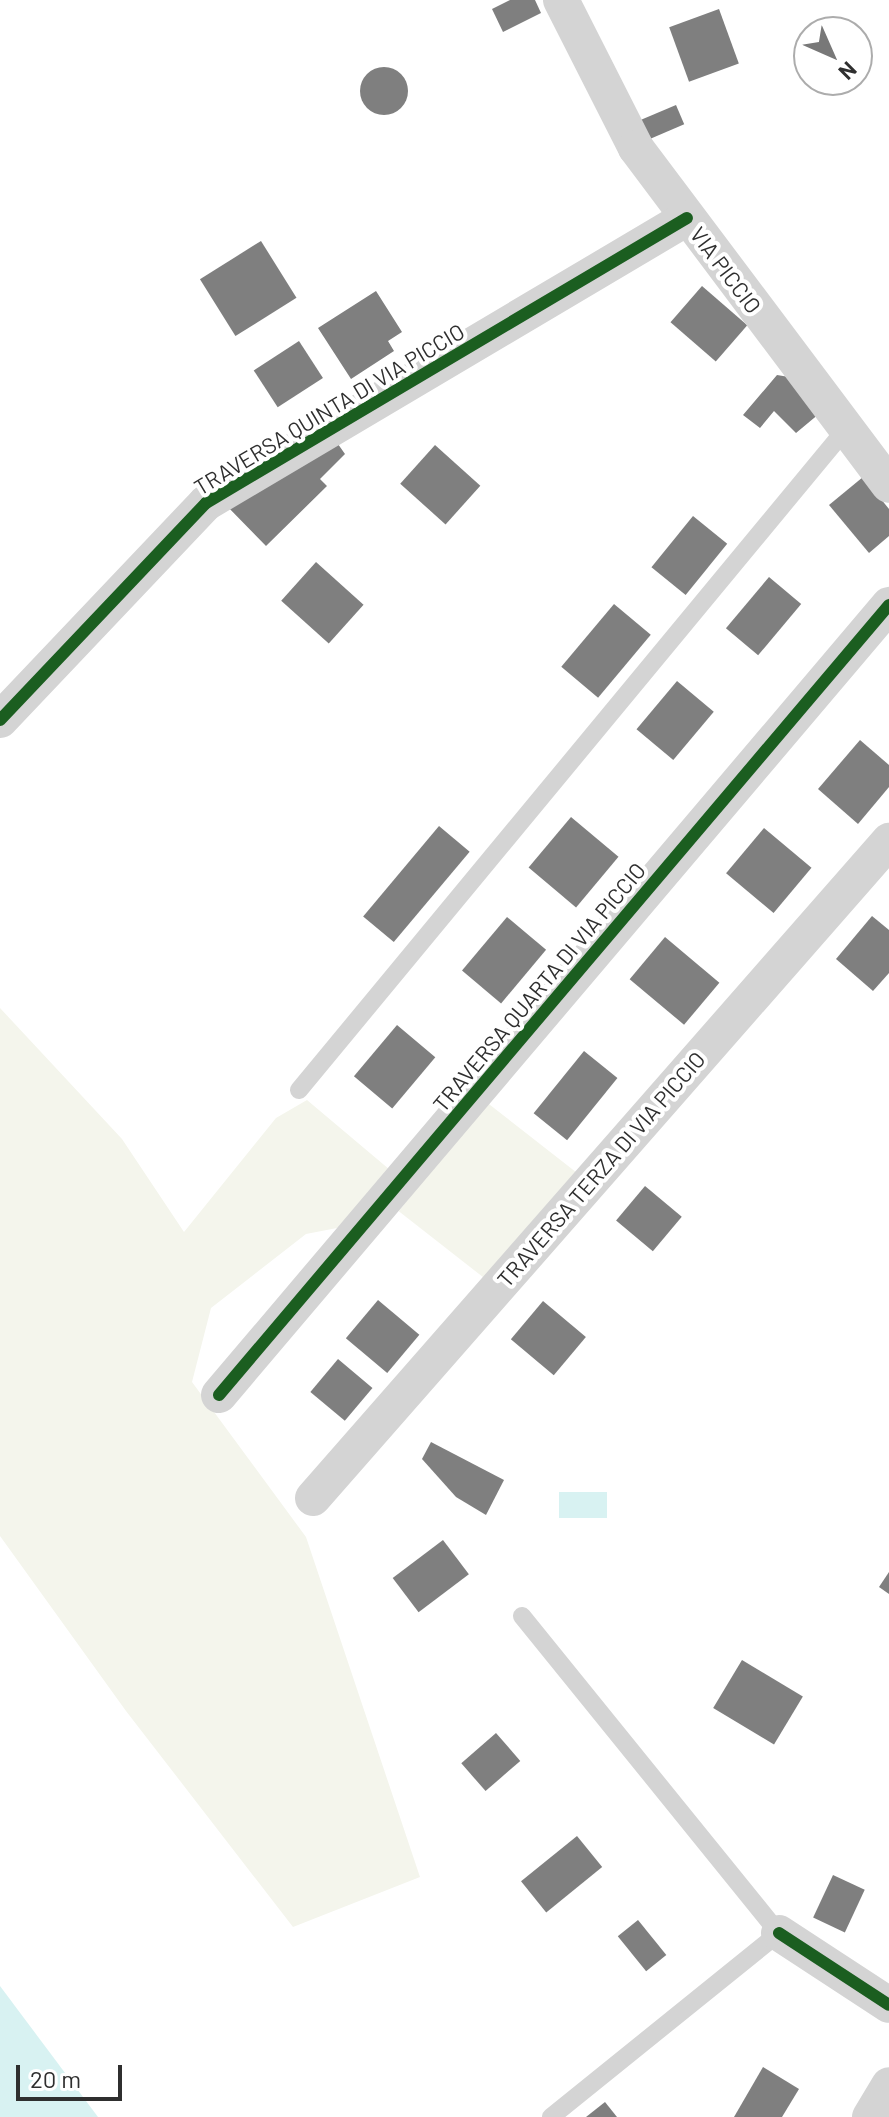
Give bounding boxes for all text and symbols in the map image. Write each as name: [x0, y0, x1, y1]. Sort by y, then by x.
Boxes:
north arrow: [793, 16, 873, 96]
text: N: [834, 57, 863, 86]
street label: VIA PICCIO: [685, 222, 767, 318]
street label: TRAVERSA QUINTA DI VIA PICCIO: [189, 318, 469, 500]
street label: TRAVERSA QUARTA DI VIA PICCIO: [427, 857, 651, 1117]
street label: TRAVERSA TERZA DI VIA PICCIO: [492, 1046, 710, 1292]
scale bar: [20, 2049, 126, 2099]
text: 20 m: [30, 2064, 81, 2093]

